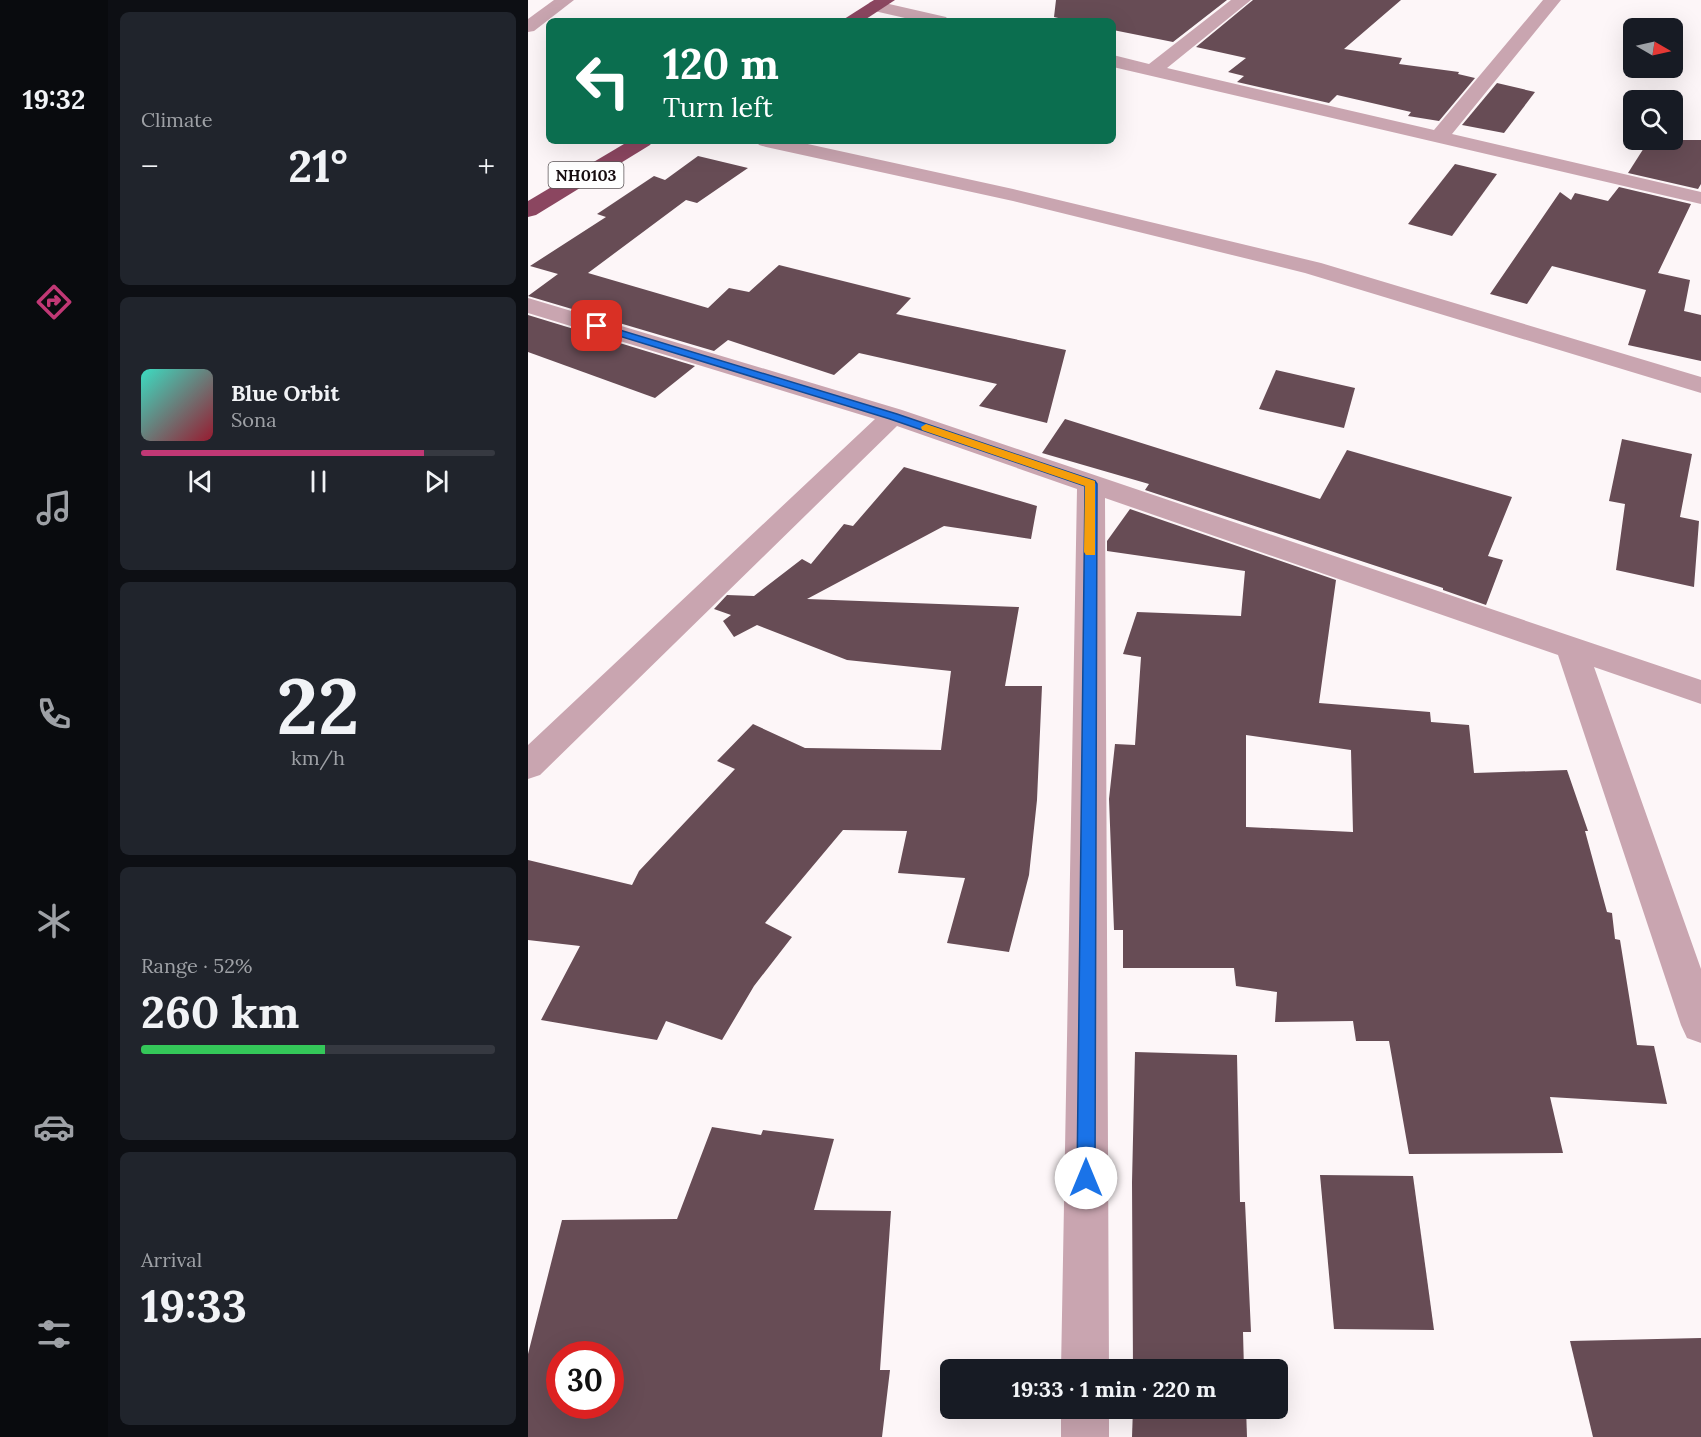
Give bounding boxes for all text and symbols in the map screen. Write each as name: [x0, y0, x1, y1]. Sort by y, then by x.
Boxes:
north arrow: [1623, 18, 1683, 78]
map controls: [1623, 18, 1683, 150]
text: 120 m: [663, 37, 779, 91]
icon: left: [564, 42, 642, 120]
text: 19:32: [23, 82, 85, 116]
text: Turn left: [663, 90, 773, 124]
button: search: [1623, 90, 1683, 150]
text: Climate: [141, 107, 213, 132]
text: 21°: [288, 137, 348, 194]
text: −: [141, 145, 159, 187]
text: +: [477, 145, 495, 187]
road number: NH0103: [548, 162, 624, 188]
icon: directions: [33, 281, 75, 323]
pin: [571, 300, 622, 351]
icon: arrive: [580, 309, 613, 342]
text: Blue Orbit: [231, 379, 339, 407]
text: Sona: [231, 407, 277, 432]
icon: previous: [184, 465, 217, 498]
icon: pause: [302, 465, 335, 498]
icon: next: [420, 465, 453, 498]
icon: music: [33, 487, 75, 529]
text: 22: [276, 656, 360, 755]
icon: phone: [33, 693, 75, 735]
text: km/h: [291, 745, 345, 770]
icon: climate: [33, 900, 75, 942]
text: Range · 52%: [141, 953, 252, 978]
text: 260 km: [141, 983, 299, 1040]
icon: car: [33, 1106, 75, 1148]
position arrow: [1054, 1146, 1118, 1210]
text: Arrival: [141, 1247, 202, 1272]
text: 19:33: [141, 1277, 247, 1334]
icon: filters: [33, 1313, 75, 1355]
speed limit sign: 30: [546, 1341, 624, 1419]
text: 19:33 · 1 min · 220 m: [1012, 1375, 1216, 1403]

